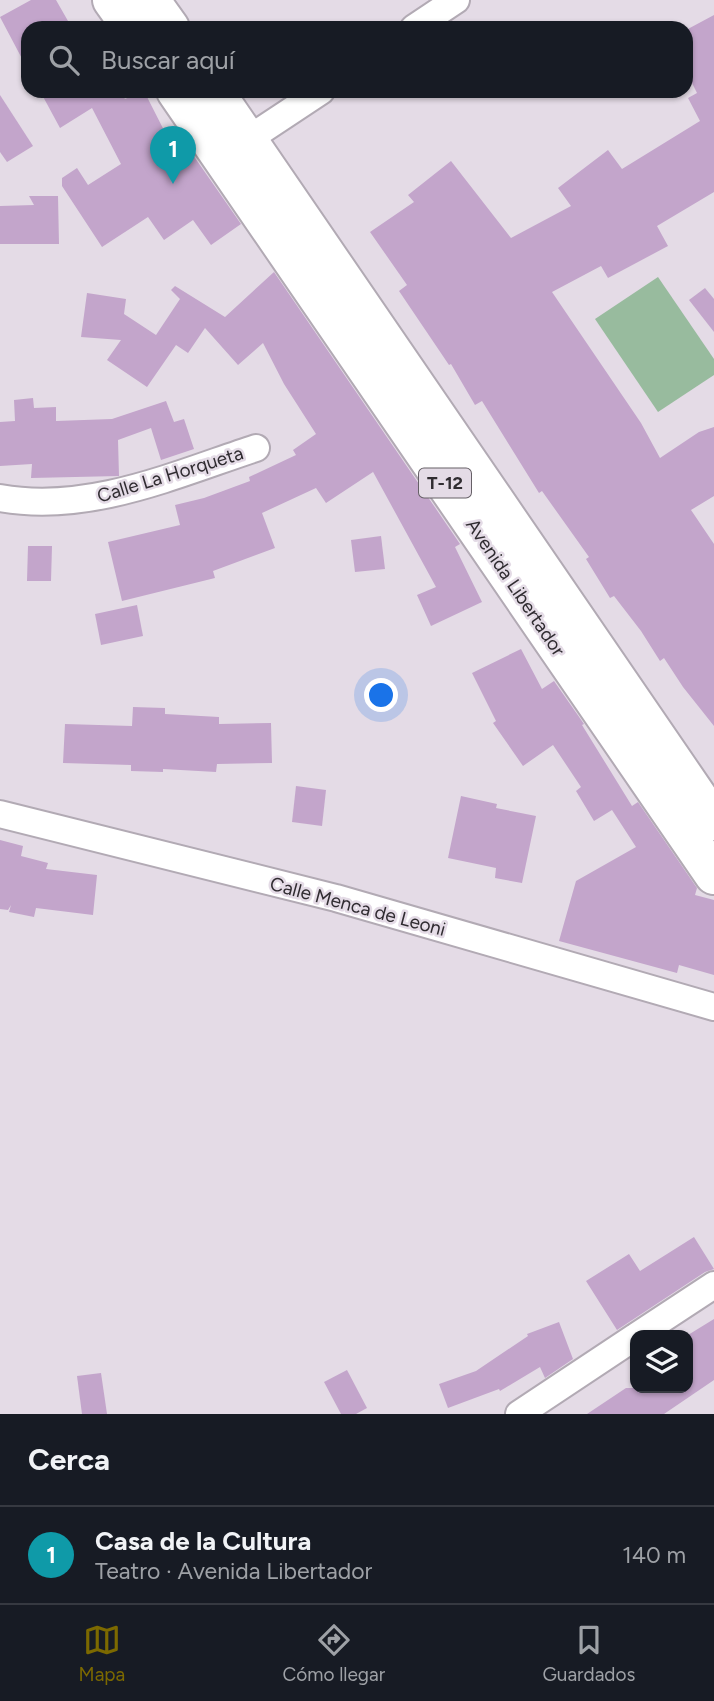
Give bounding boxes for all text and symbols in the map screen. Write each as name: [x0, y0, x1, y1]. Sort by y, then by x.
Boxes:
search box: [21, 21, 693, 98]
icon: search: [45, 41, 83, 79]
text: Buscar aquí: [101, 44, 235, 76]
pin: 1: [150, 126, 196, 184]
street label: Calle La Horqueta: [94, 441, 246, 508]
road number: T-12: [419, 468, 471, 498]
street label: Avenida Libertador: [461, 514, 570, 661]
your location: [364, 678, 398, 712]
street label: Calle Menca de Leoni: [267, 872, 448, 941]
map controls: [630, 1330, 693, 1393]
button: layers: [630, 1330, 693, 1393]
text: Cerca: [28, 1441, 110, 1478]
text: Casa de la Cultura: [95, 1525, 311, 1557]
text: 1: [46, 1541, 56, 1569]
text: 140 m: [622, 1541, 686, 1569]
text: Teatro · Avenida Libertador: [95, 1557, 372, 1585]
tab: Mapa: [79, 1621, 125, 1686]
tab: Cómo llegar: [283, 1621, 385, 1686]
tab: Guardados: [542, 1621, 635, 1686]

